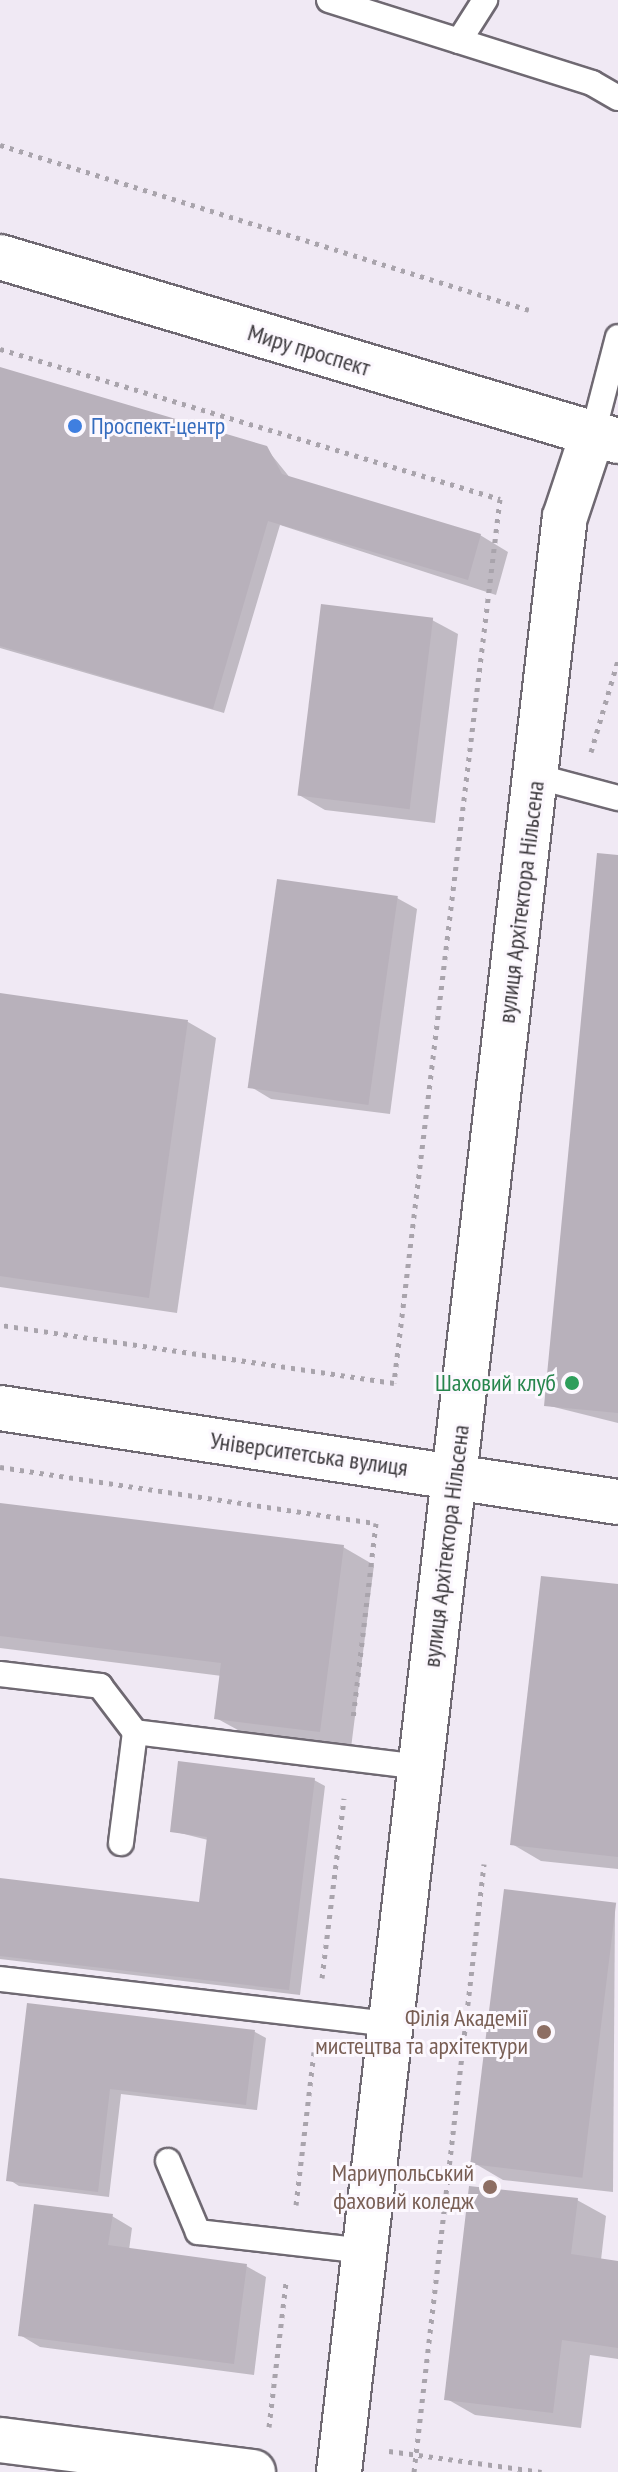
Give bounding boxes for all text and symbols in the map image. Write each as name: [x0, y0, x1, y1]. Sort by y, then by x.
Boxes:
street label: Миру проспект: [244, 318, 374, 382]
place label: Проспект-центр: [91, 412, 225, 440]
marker: Проспект-центр: [66, 417, 84, 435]
street label: вулиця Архітектора Нільсена: [492, 779, 550, 1025]
place label: Шаховий клуб: [435, 1369, 556, 1397]
marker: Шаховий клуб: [563, 1374, 581, 1392]
street label: вулиця Архітектора Нільсена: [417, 1423, 475, 1669]
street label: Університетська вулиця: [208, 1426, 410, 1482]
place label: Філія Академії мистецтва та архітектури: [315, 2004, 528, 2060]
marker: Філія Академії мистецтва та архітектури: [535, 2023, 553, 2041]
place label: Мариупольський фаховий коледж: [332, 2159, 474, 2215]
marker: Мариупольський фаховий коледж: [481, 2178, 499, 2196]

